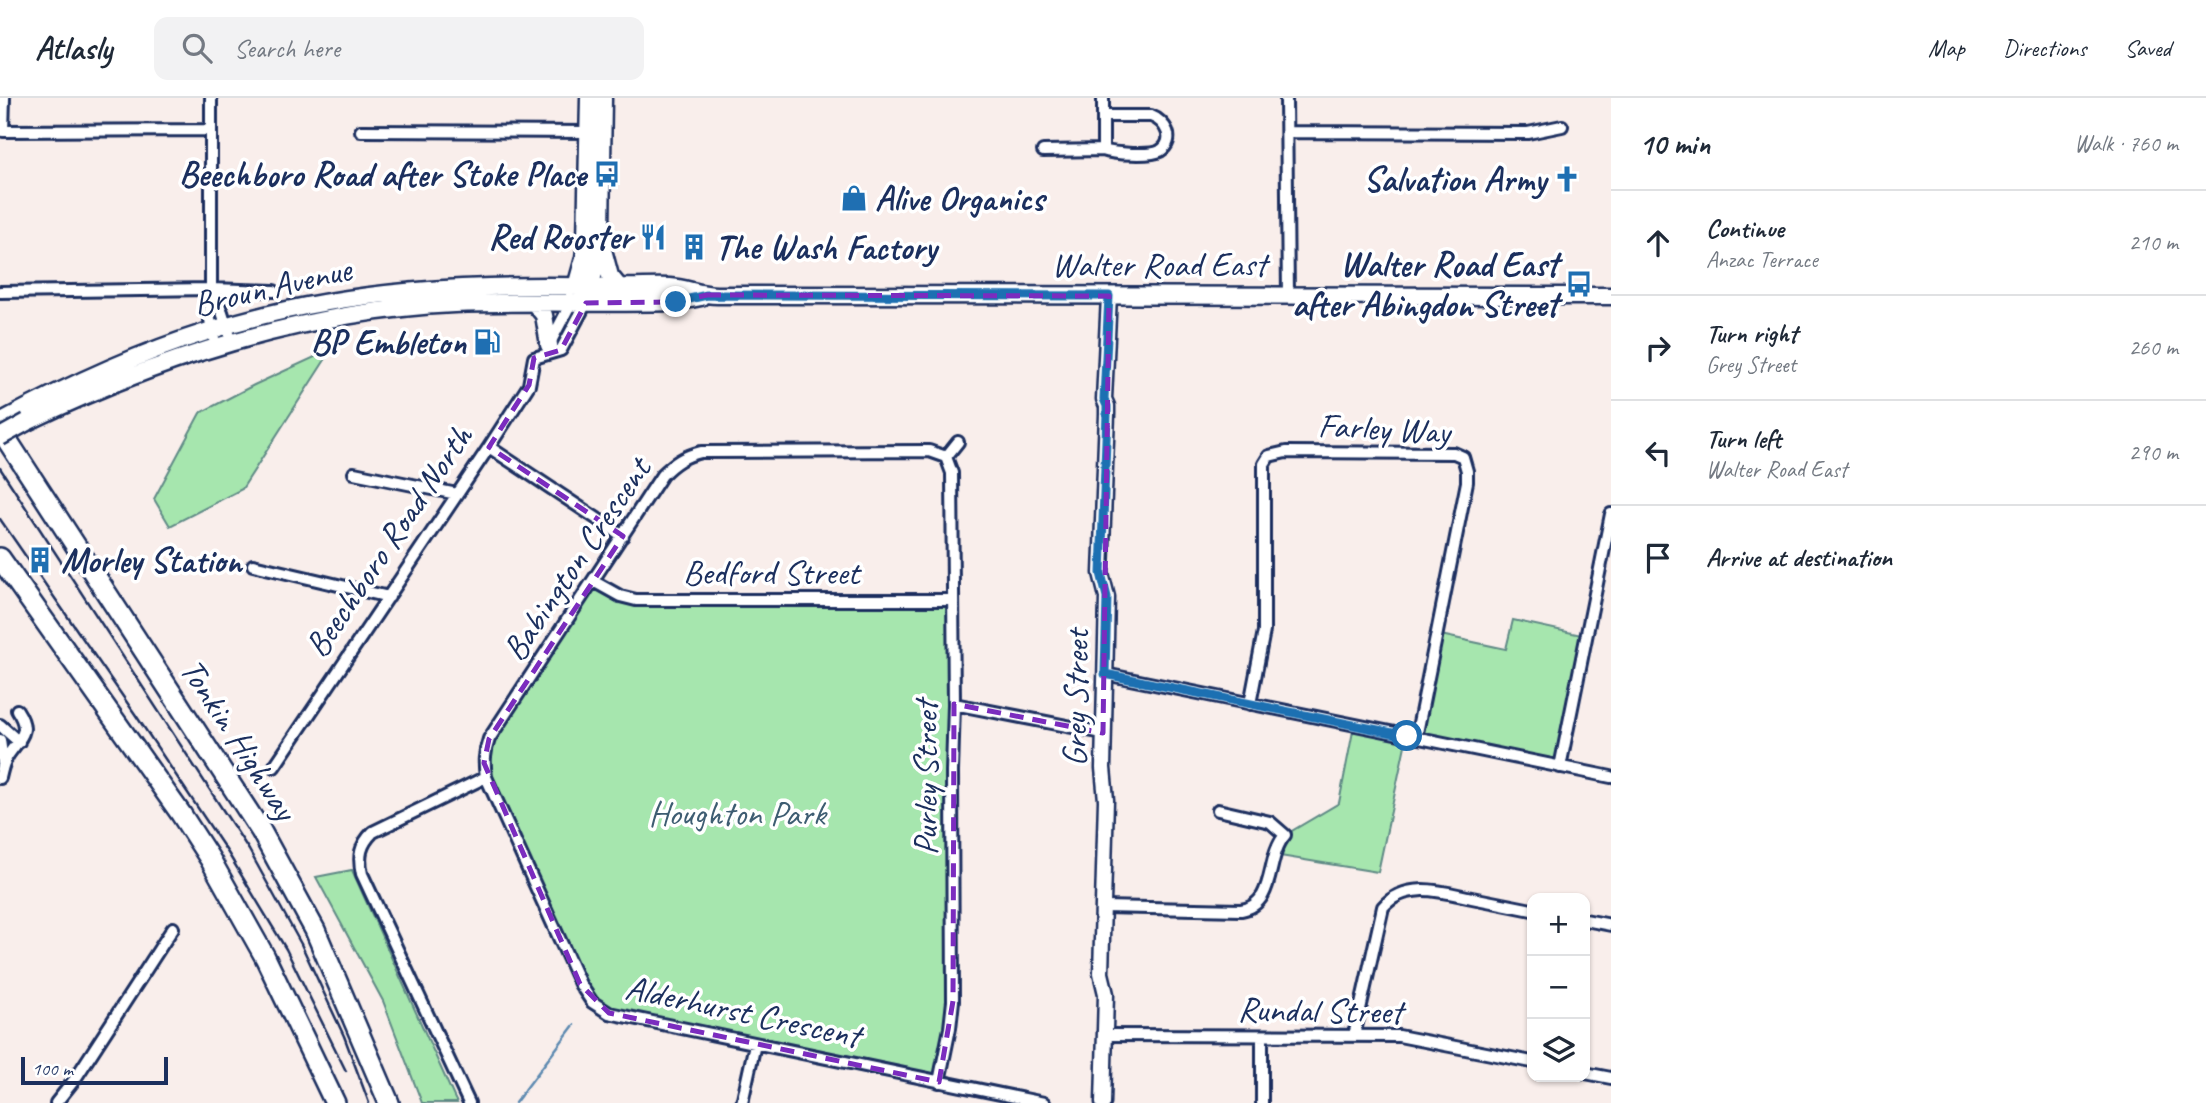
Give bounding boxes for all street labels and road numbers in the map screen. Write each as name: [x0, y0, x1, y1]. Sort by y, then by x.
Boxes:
street label: Walter Road East: [1052, 242, 1271, 287]
street label: Broun Avenue: [189, 246, 358, 326]
street label: Farley Way: [1317, 403, 1454, 455]
street label: Beechboro Road North: [294, 415, 484, 666]
street label: Babington Crescent: [492, 446, 663, 669]
street label: Bedford Street: [683, 550, 863, 595]
street label: Grey Street: [1052, 626, 1099, 767]
street label: Tonkin Highway: [170, 650, 309, 831]
street label: Purley Street: [903, 696, 948, 855]
street label: Alderhurst Crescent: [622, 965, 869, 1059]
street label: Rundal Street: [1237, 987, 1407, 1035]

